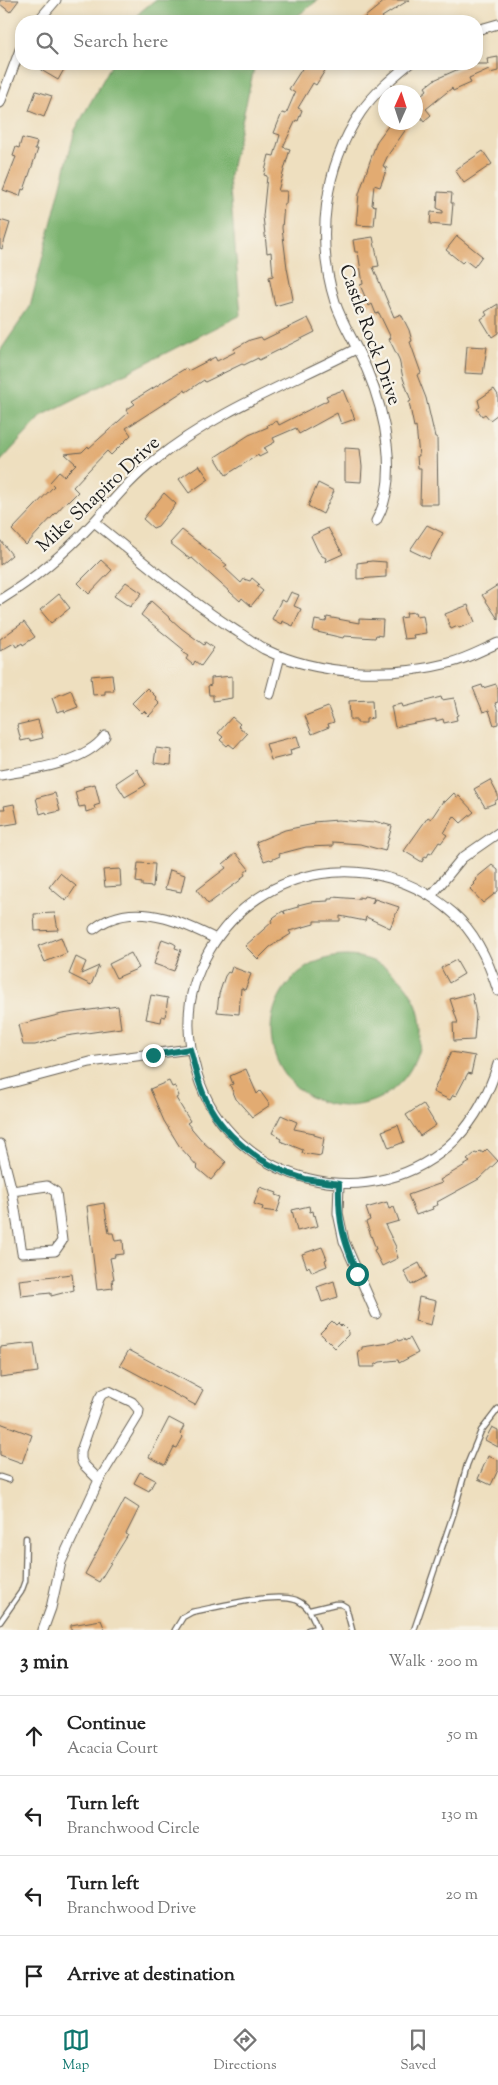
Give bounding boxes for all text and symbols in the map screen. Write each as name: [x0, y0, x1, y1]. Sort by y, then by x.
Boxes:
search box: [15, 15, 483, 70]
icon: search: [33, 29, 61, 57]
text: Search here: [73, 29, 168, 56]
north arrow: [378, 85, 423, 130]
street label: Castle Rock Drive: [331, 261, 407, 409]
street label: Mike Shapiro Drive: [31, 430, 167, 559]
route end: [142, 1044, 165, 1067]
route start: [346, 1263, 369, 1286]
text: 3 min: [20, 1648, 69, 1678]
text: Walk · 200 m: [389, 1651, 478, 1674]
text: Continue: [67, 1711, 146, 1738]
icon: ahead: [20, 1722, 48, 1750]
text: 50 m: [447, 1724, 478, 1747]
text: Acacia Court: [67, 1738, 158, 1761]
text: Turn left: [67, 1791, 139, 1818]
icon: left: [20, 1802, 48, 1830]
text: 130 m: [441, 1804, 478, 1827]
text: Branchwood Circle: [67, 1818, 200, 1841]
text: Turn left: [67, 1871, 139, 1898]
icon: left: [20, 1882, 48, 1910]
text: 20 m: [445, 1884, 478, 1907]
text: Branchwood Drive: [67, 1898, 196, 1921]
icon: arrive: [20, 1962, 48, 1990]
text: Arrive at destination: [67, 1962, 235, 1989]
tab: Map: [62, 2026, 90, 2076]
tab: Directions: [213, 2026, 277, 2076]
tab: Saved: [400, 2026, 436, 2076]

